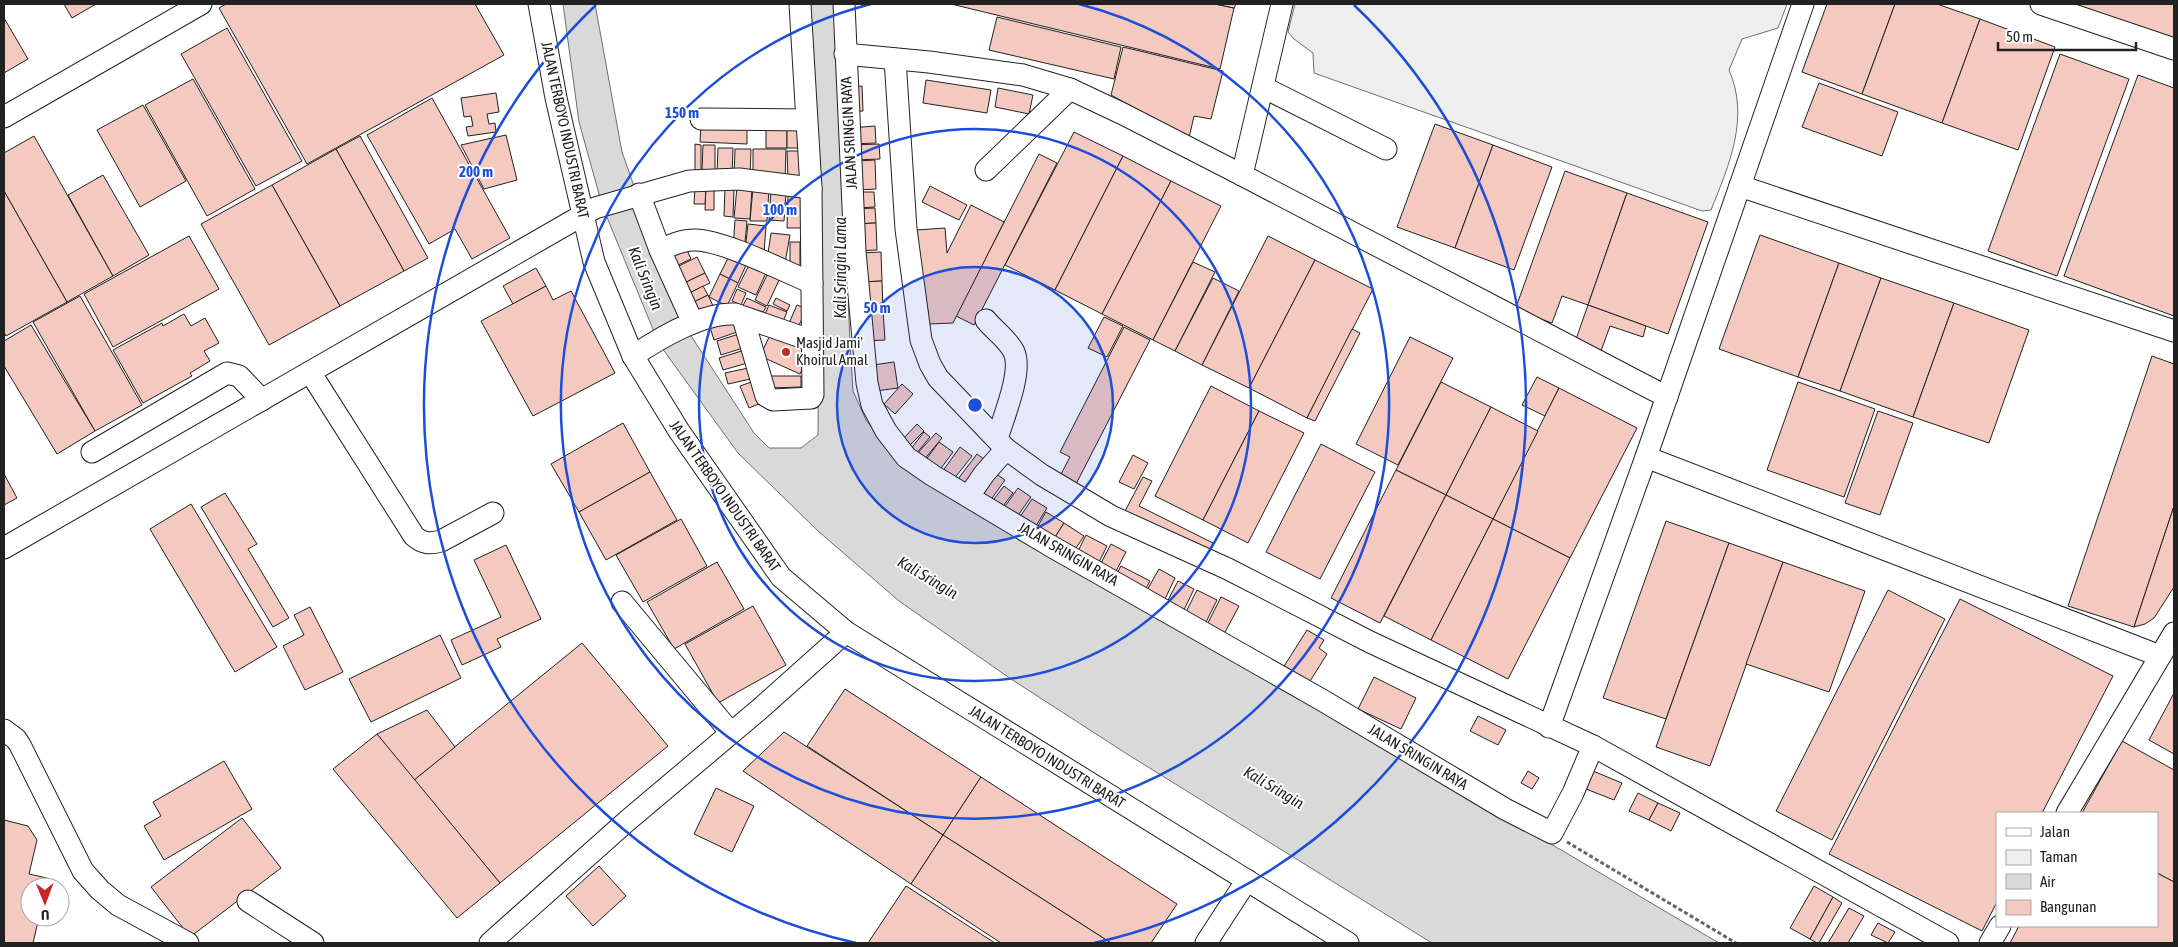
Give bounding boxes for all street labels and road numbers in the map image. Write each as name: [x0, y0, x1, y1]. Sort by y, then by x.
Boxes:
street label: JALAN TERBOYO INDUSTRI BARAT: [538, 40, 593, 220]
street label: JALAN SRINGIN RAYA: [837, 76, 860, 190]
street label: JALAN TERBOYO INDUSTRI BARAT: [667, 417, 784, 575]
street label: JALAN SRINGIN RAYA: [1015, 518, 1122, 589]
street label: JALAN TERBOYO INDUSTRI BARAT: [966, 702, 1129, 812]
street label: JALAN SRINGIN RAYA: [1366, 720, 1472, 793]

